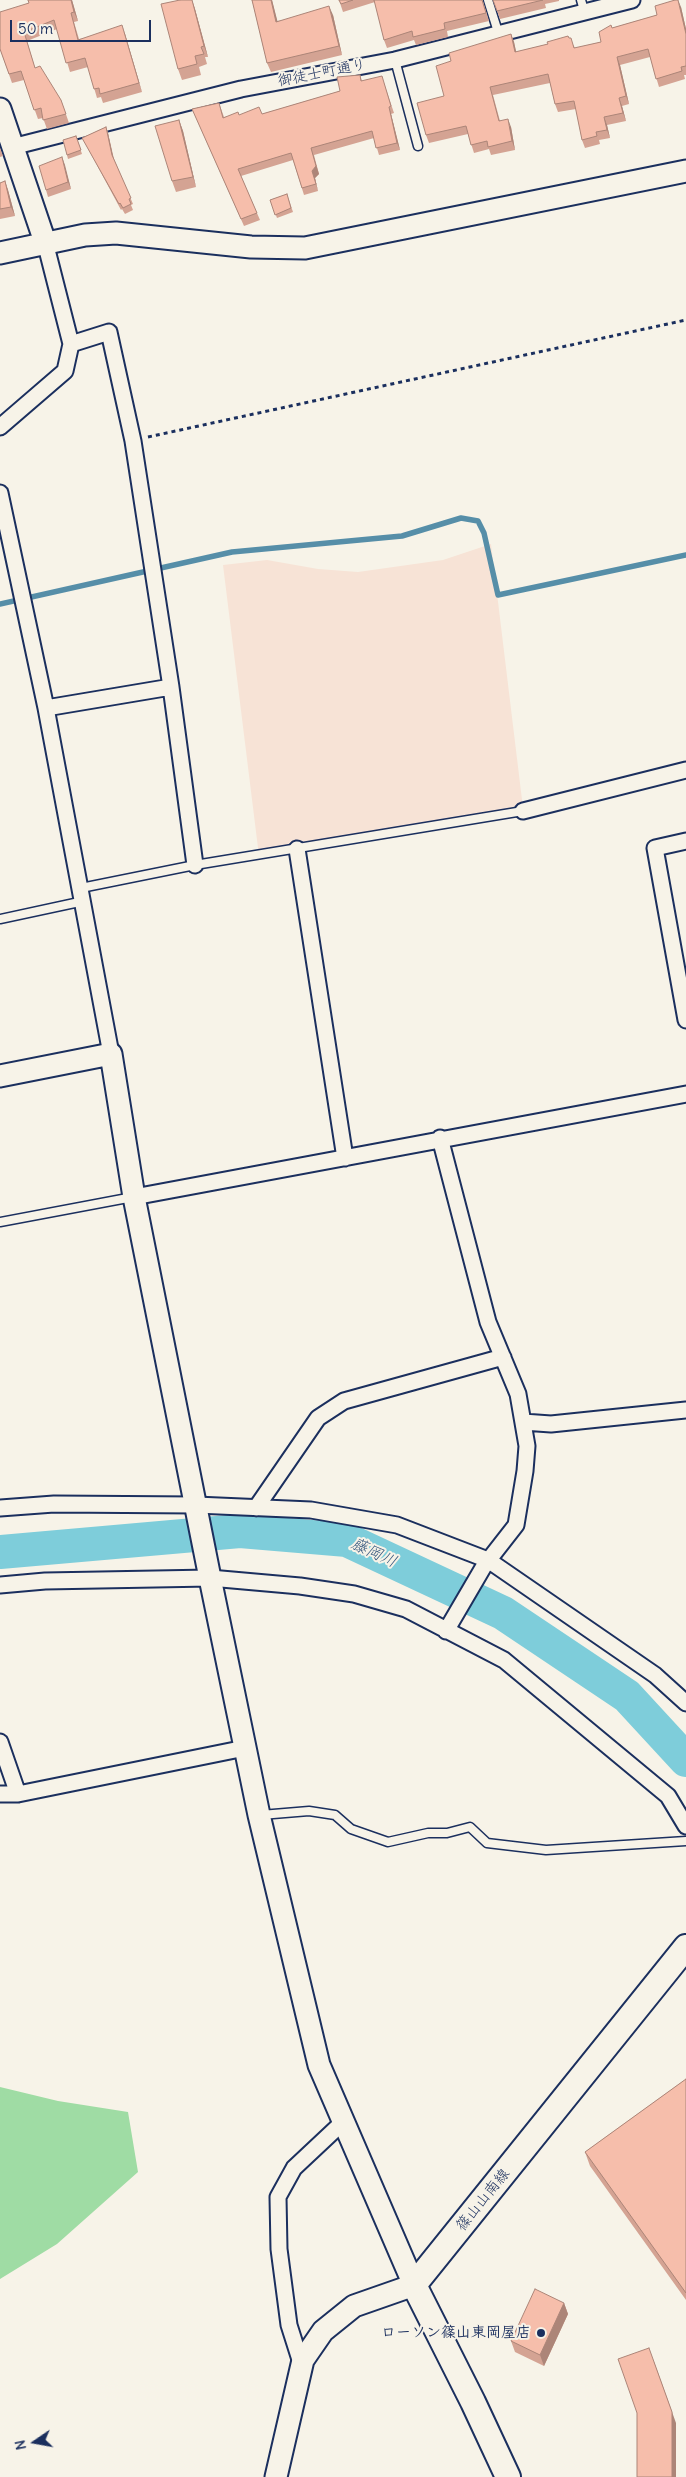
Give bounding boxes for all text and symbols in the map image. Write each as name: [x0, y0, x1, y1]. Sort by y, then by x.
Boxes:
scale bar: [12, 10, 154, 42]
text: 50 m: [18, 19, 53, 38]
street label: 御徒士町通り: [276, 56, 368, 90]
water label: 藤岡川: [348, 1534, 400, 1572]
street label: 篠山山南線: [452, 2165, 514, 2235]
place label: ローソン篠山東岡屋店: [381, 2324, 531, 2342]
marker: ローソン篠山東岡屋店: [535, 2327, 547, 2339]
north arrow: [10, 2417, 60, 2467]
text: N: [11, 2439, 30, 2452]

